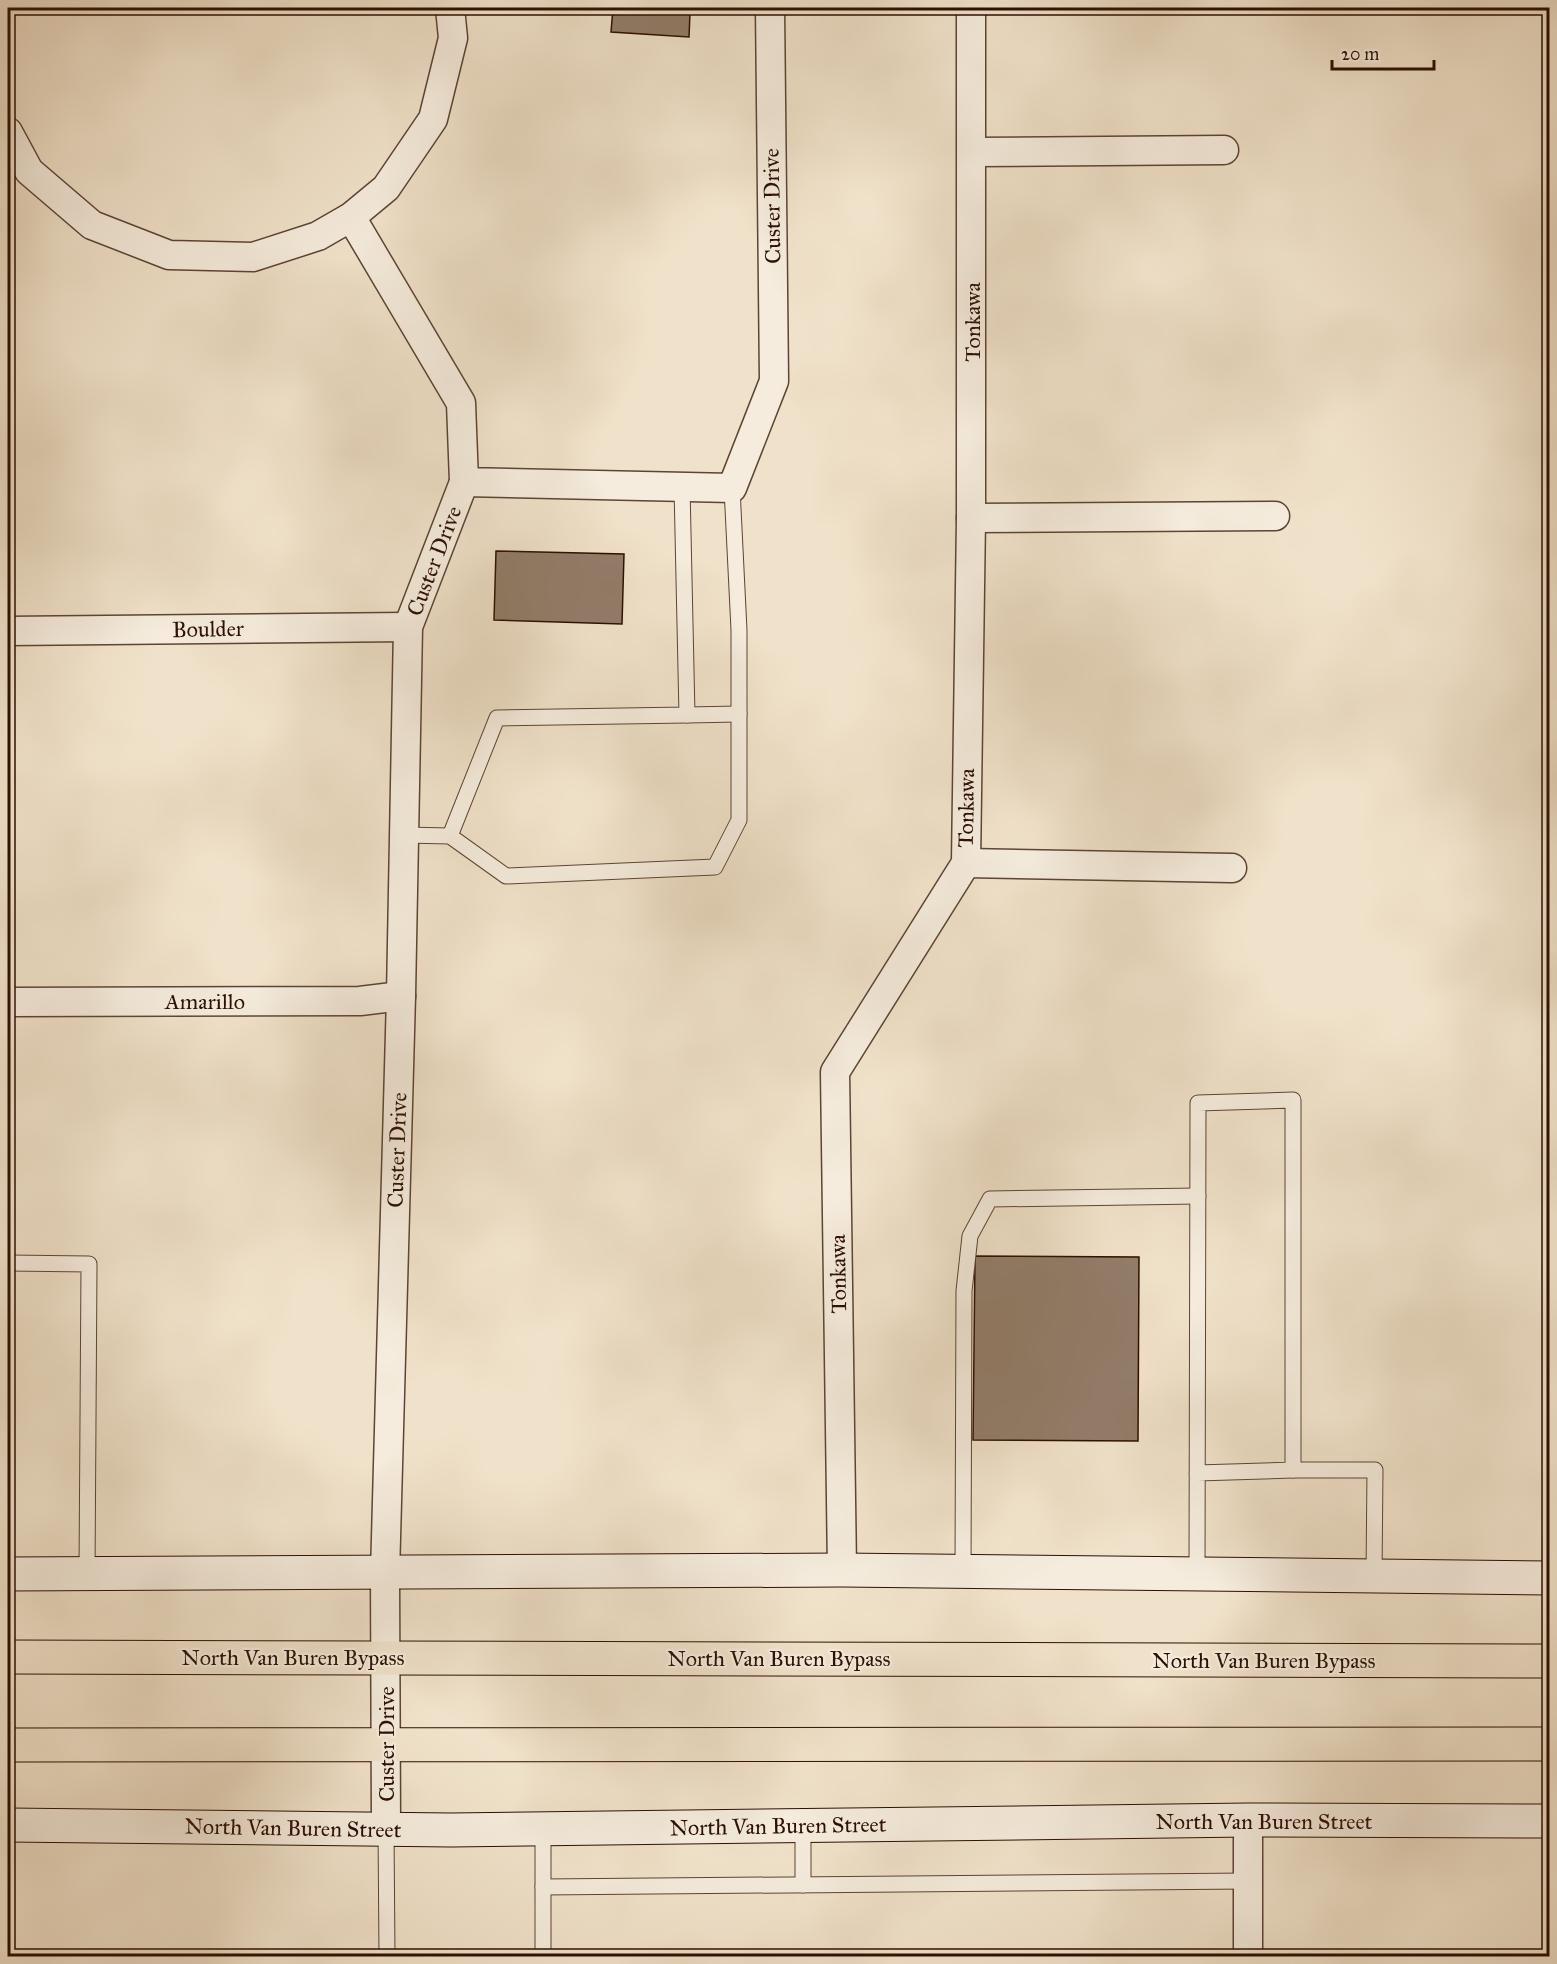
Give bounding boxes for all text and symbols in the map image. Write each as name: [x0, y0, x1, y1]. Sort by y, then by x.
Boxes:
scale bar: [1332, 33, 1434, 71]
text: 20 m: [1341, 43, 1379, 65]
street label: Custer Drive: [757, 148, 787, 264]
street label: Tonkawa: [959, 282, 986, 362]
street label: Custer Drive: [401, 502, 467, 620]
street label: Boulder: [172, 615, 245, 643]
street label: Tonkawa: [952, 767, 980, 848]
street label: Amarillo: [164, 988, 245, 1015]
street label: Custer Drive: [381, 1092, 413, 1208]
street label: Tonkawa: [824, 1233, 852, 1314]
street label: North Van Buren Bypass: [181, 1644, 405, 1671]
street label: North Van Buren Bypass: [667, 1645, 891, 1672]
street label: North Van Buren Bypass: [1152, 1647, 1376, 1674]
street label: Custer Drive: [373, 1686, 400, 1802]
street label: North Van Buren Street: [1156, 1808, 1373, 1835]
street label: North Van Buren Street: [669, 1811, 887, 1841]
street label: North Van Buren Street: [184, 1813, 402, 1843]

